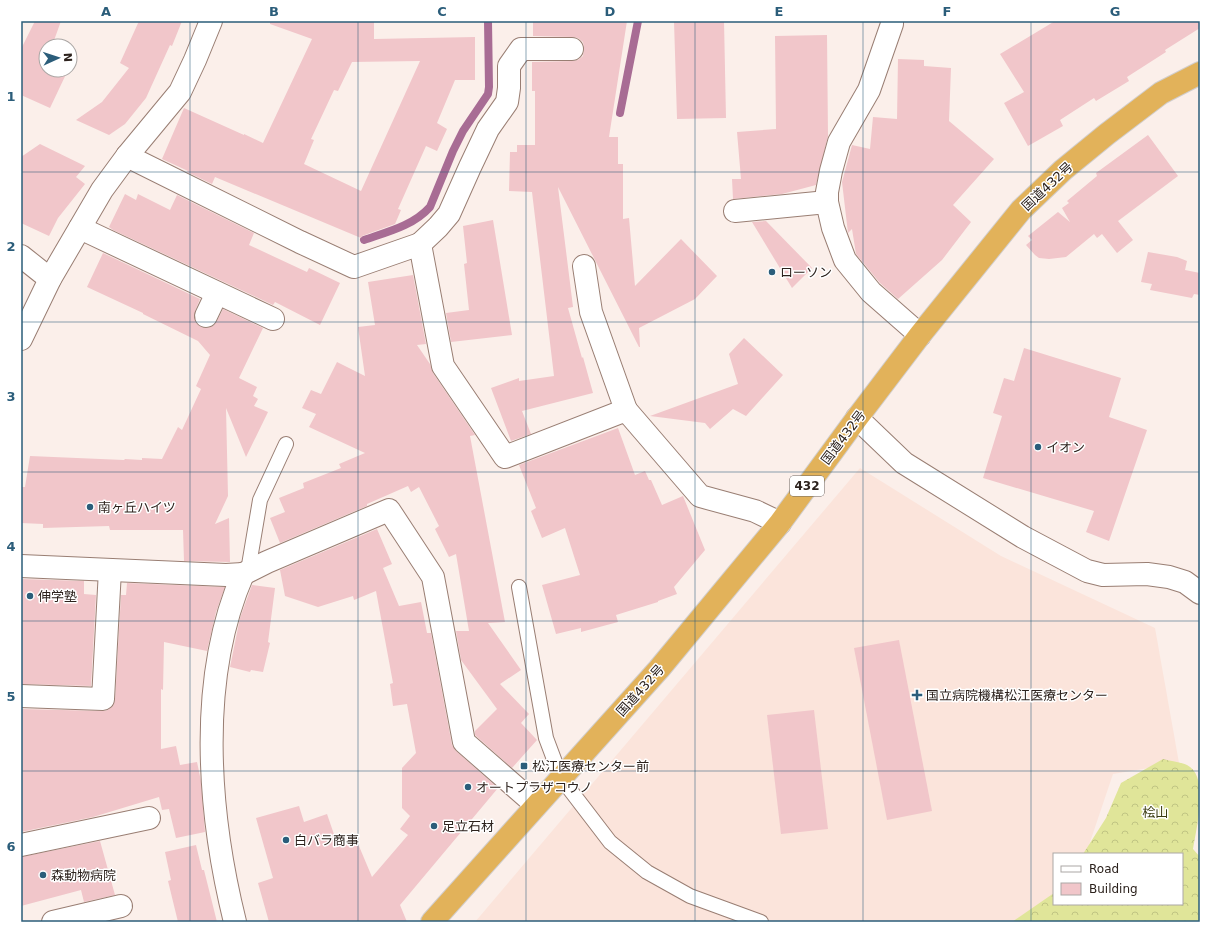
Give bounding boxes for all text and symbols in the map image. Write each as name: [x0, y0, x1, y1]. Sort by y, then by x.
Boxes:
text: A: [101, 4, 111, 19]
text: B: [269, 4, 279, 19]
text: C: [437, 4, 447, 19]
text: D: [605, 4, 616, 19]
text: E: [775, 4, 783, 19]
text: F: [943, 4, 951, 19]
text: G: [1110, 4, 1120, 19]
north arrow: [38, 38, 78, 78]
text: N: [61, 53, 74, 62]
text: 1: [6, 89, 16, 104]
street label: 国道432号: [1019, 159, 1076, 214]
text: 2: [6, 239, 16, 254]
place label: ローソン: [780, 265, 832, 280]
marker: ローソン: [767, 267, 777, 277]
text: 3: [6, 389, 16, 404]
street label: 国道432号: [818, 407, 869, 467]
place label: イオン: [1046, 440, 1085, 455]
marker: イオン: [1033, 442, 1043, 452]
road number: 432: [790, 476, 824, 496]
place label: 南ヶ丘ハイツ: [98, 500, 176, 515]
marker: 南ヶ丘ハイツ: [85, 502, 95, 512]
text: 4: [6, 539, 16, 554]
place label: 伸学塾: [38, 589, 77, 604]
marker: 伸学塾: [25, 591, 35, 601]
street label: 国道432号: [613, 662, 667, 719]
place label: 国立病院機構松江医療センター: [926, 688, 1108, 703]
text: 5: [6, 689, 16, 704]
marker: 国立病院機構松江医療センター: [911, 689, 923, 701]
place label: 松江医療センター前: [532, 759, 649, 774]
marker: 松江医療センター前: [519, 761, 529, 771]
place label: オートプラザコウノ: [476, 780, 592, 795]
marker: オートプラザコウノ: [463, 782, 473, 792]
park label: 桧山: [1142, 805, 1168, 820]
place label: 足立石材: [442, 819, 494, 834]
marker: 足立石材: [429, 821, 439, 831]
place label: 白バラ商事: [294, 833, 359, 848]
marker: 白バラ商事: [281, 835, 291, 845]
text: 6: [6, 839, 16, 854]
legend: [1053, 853, 1183, 905]
text: Road: [1089, 862, 1119, 876]
place label: 森動物病院: [51, 868, 116, 883]
marker: 森動物病院: [38, 870, 48, 880]
text: Building: [1089, 882, 1138, 896]

